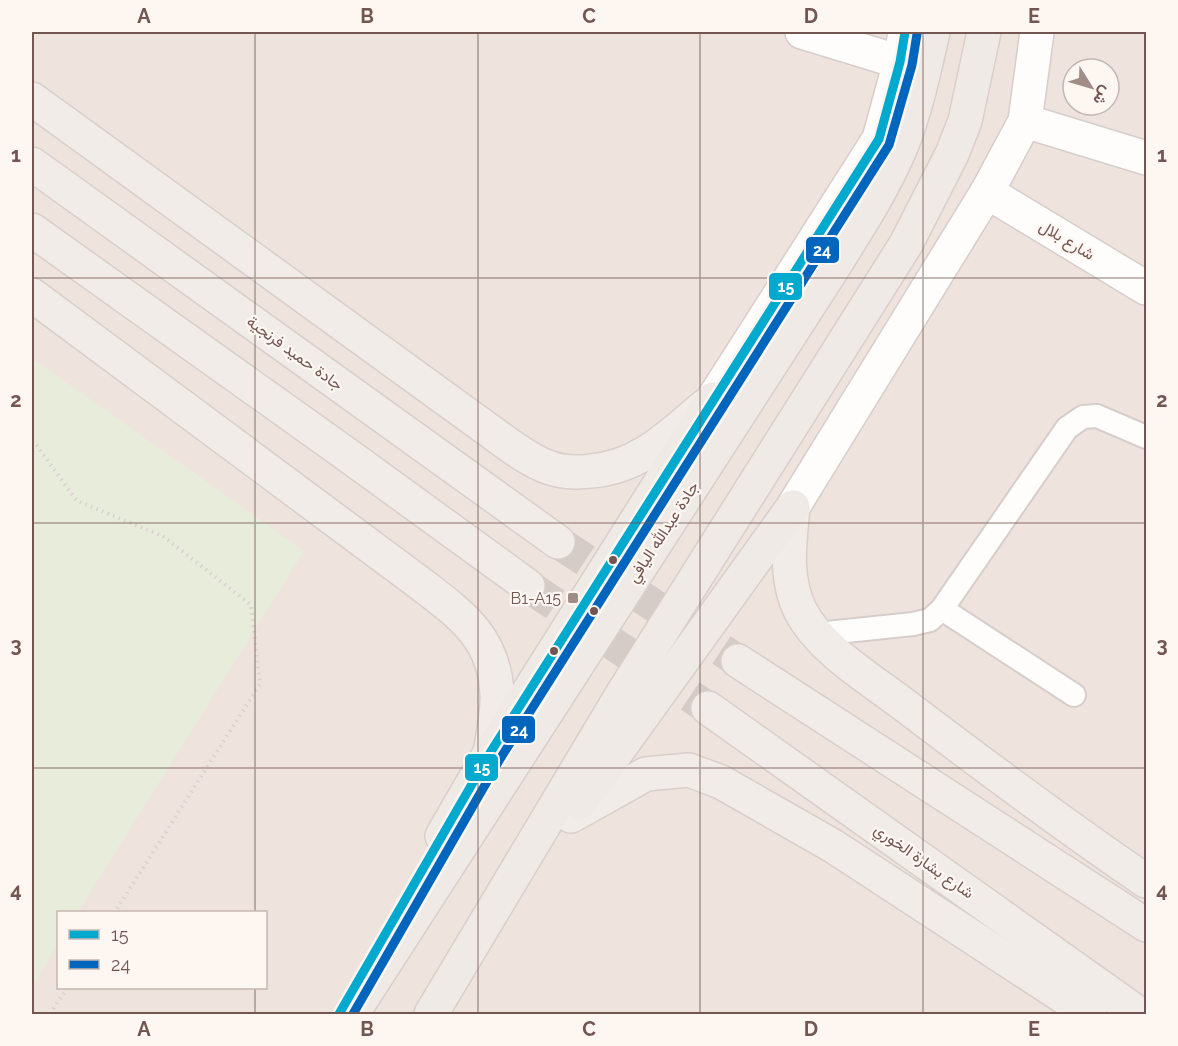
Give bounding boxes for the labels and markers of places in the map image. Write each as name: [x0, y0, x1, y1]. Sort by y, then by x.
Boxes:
unlabelled marker: [607, 554, 619, 566]
place label: B1-A15: [511, 589, 561, 608]
marker: B1-A15: [566, 591, 580, 605]
unlabelled marker: [588, 605, 600, 617]
unlabelled marker: [548, 645, 560, 657]

